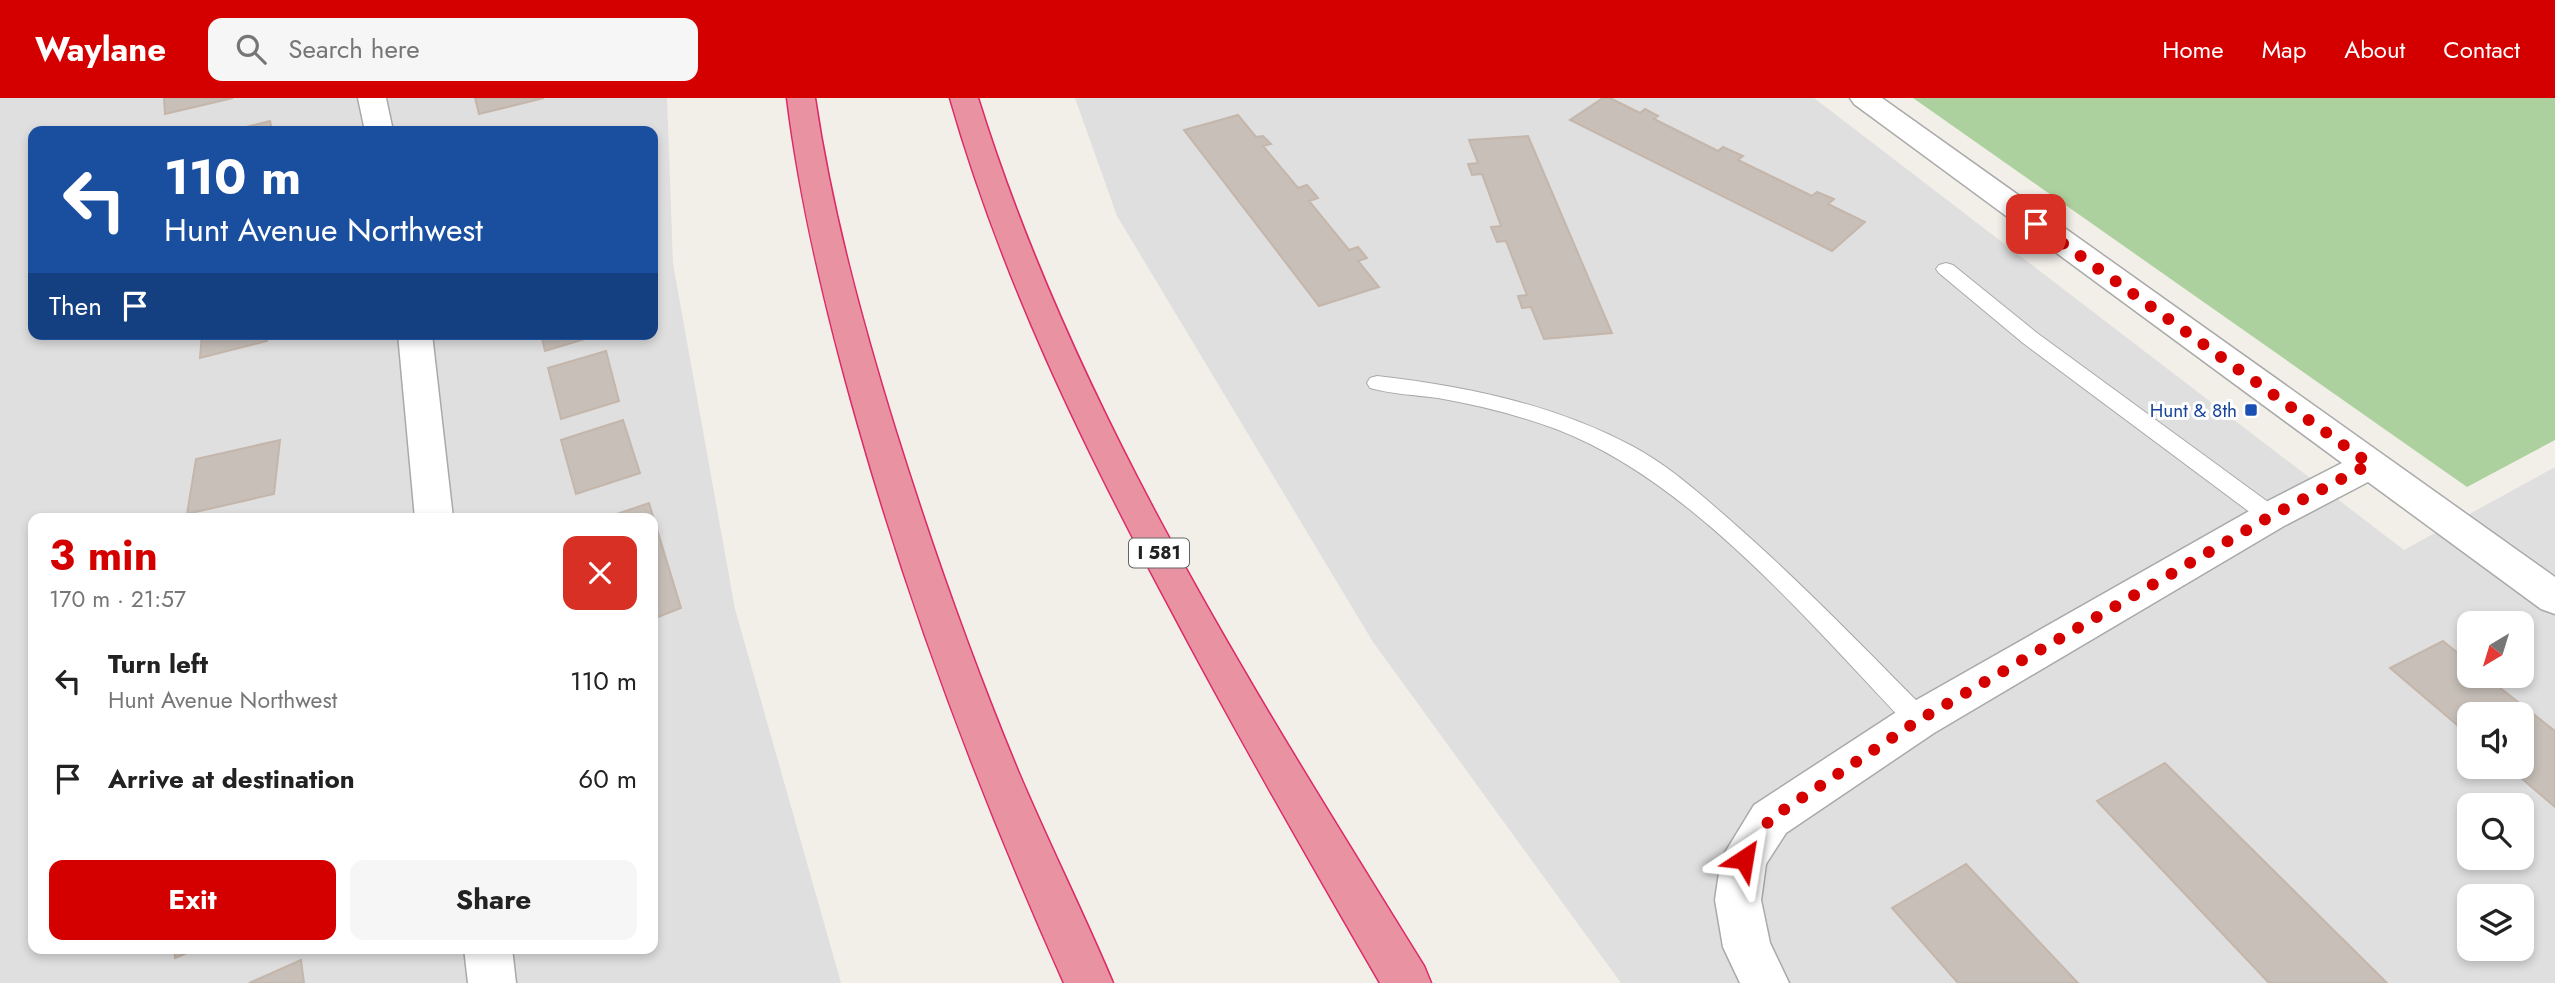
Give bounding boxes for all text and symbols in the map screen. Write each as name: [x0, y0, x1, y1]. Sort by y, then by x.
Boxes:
search box: [208, 18, 698, 81]
text: Waylane: [35, 26, 166, 73]
icon: search: [232, 30, 270, 68]
text: Search here: [288, 30, 420, 68]
text: Home: [2162, 32, 2224, 67]
text: Map: [2262, 32, 2306, 67]
text: About: [2344, 32, 2405, 67]
text: Contact: [2443, 32, 2520, 67]
text: 110 m: [164, 142, 301, 212]
icon: left: [49, 154, 140, 245]
pin: [2006, 194, 2066, 254]
icon: arrive: [2017, 205, 2055, 243]
text: Hunt Avenue Northwest: [164, 207, 483, 253]
text: Then: [49, 287, 102, 325]
icon: arrive: [116, 287, 154, 325]
place label: Hunt & 8th: [2150, 397, 2237, 424]
marker: Hunt & 8th: [2243, 402, 2259, 418]
text: 3 min: [49, 525, 158, 586]
button: close: [563, 536, 637, 610]
road number: I 581: [1129, 538, 1189, 568]
text: 170 m · 21:57: [49, 582, 186, 616]
north arrow: [2457, 611, 2534, 688]
map controls: [2457, 611, 2534, 961]
text: Turn left: [108, 645, 208, 683]
icon: left: [49, 662, 87, 700]
text: 110 m: [570, 662, 637, 700]
text: Hunt Avenue Northwest: [108, 683, 337, 717]
button: sound: [2457, 702, 2534, 779]
icon: arrive: [49, 760, 87, 798]
text: Arrive at destination: [108, 760, 355, 798]
text: 60 m: [578, 760, 637, 798]
button: search: [2457, 793, 2534, 870]
position arrow: [1707, 822, 1781, 896]
button: Exit: [49, 860, 336, 940]
button: Share: [350, 860, 637, 940]
button: layers: [2457, 884, 2534, 961]

